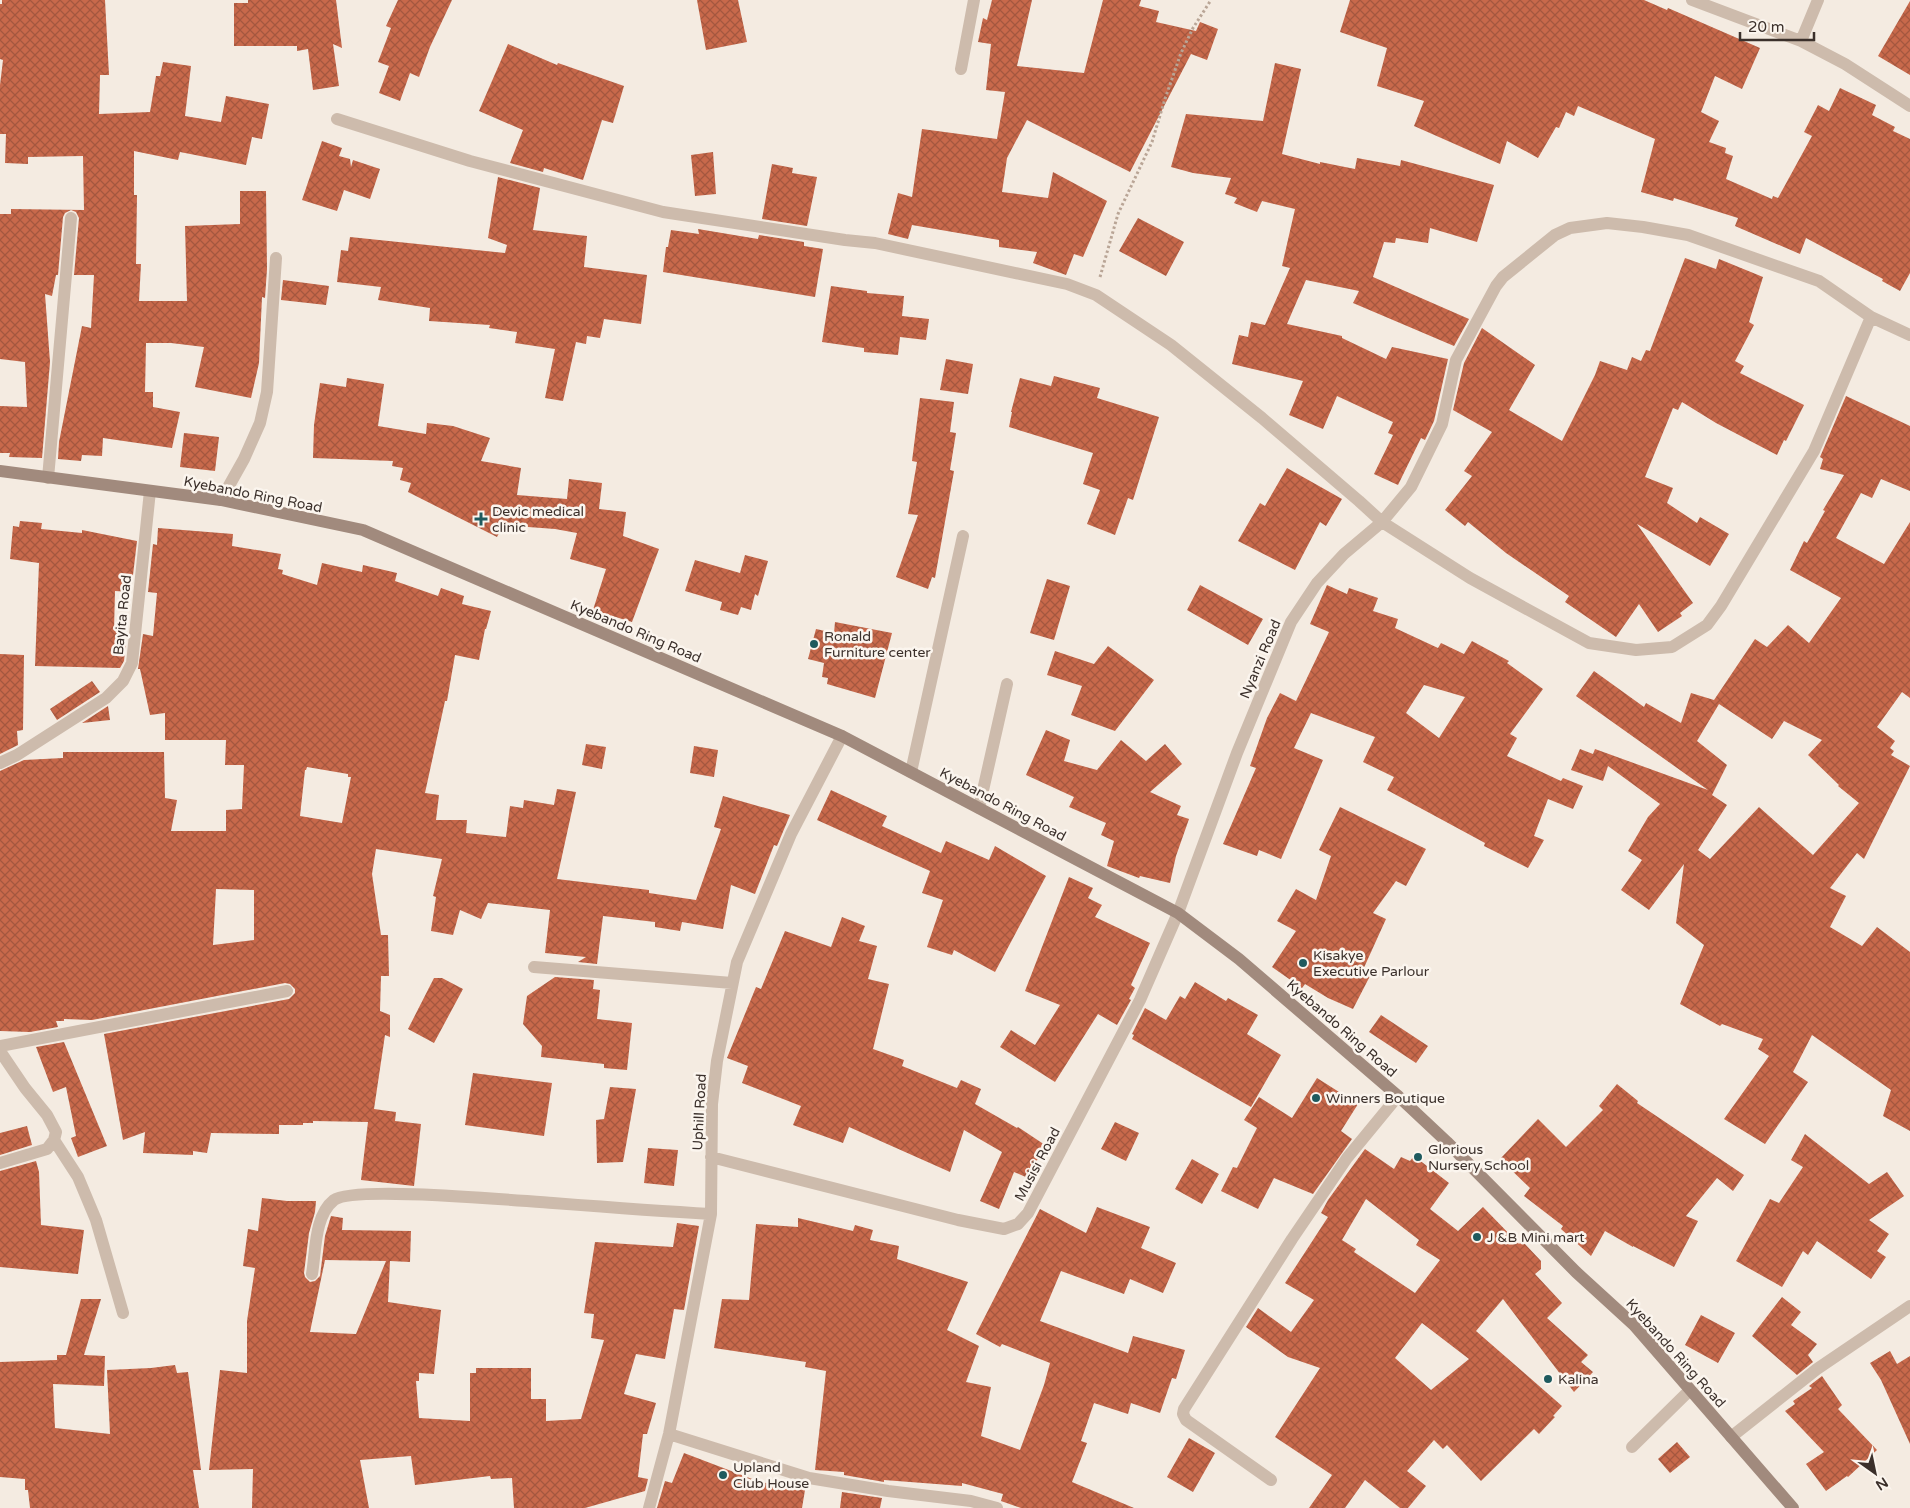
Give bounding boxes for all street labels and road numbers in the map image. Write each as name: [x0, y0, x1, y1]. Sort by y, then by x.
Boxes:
street label: Kyebando Ring Road: [182, 473, 324, 516]
street label: Bayita Road: [110, 574, 135, 656]
street label: Kyebando Ring Road: [568, 596, 704, 667]
street label: Nyanzi Road: [1236, 617, 1285, 701]
street label: Kyebando Ring Road: [937, 764, 1069, 845]
street label: Kyebando Ring Road: [1283, 976, 1400, 1081]
street label: Uphill Road: [689, 1073, 710, 1151]
street label: Musisi Road: [1011, 1124, 1064, 1204]
street label: Kyebando Ring Road: [1622, 1295, 1729, 1411]

